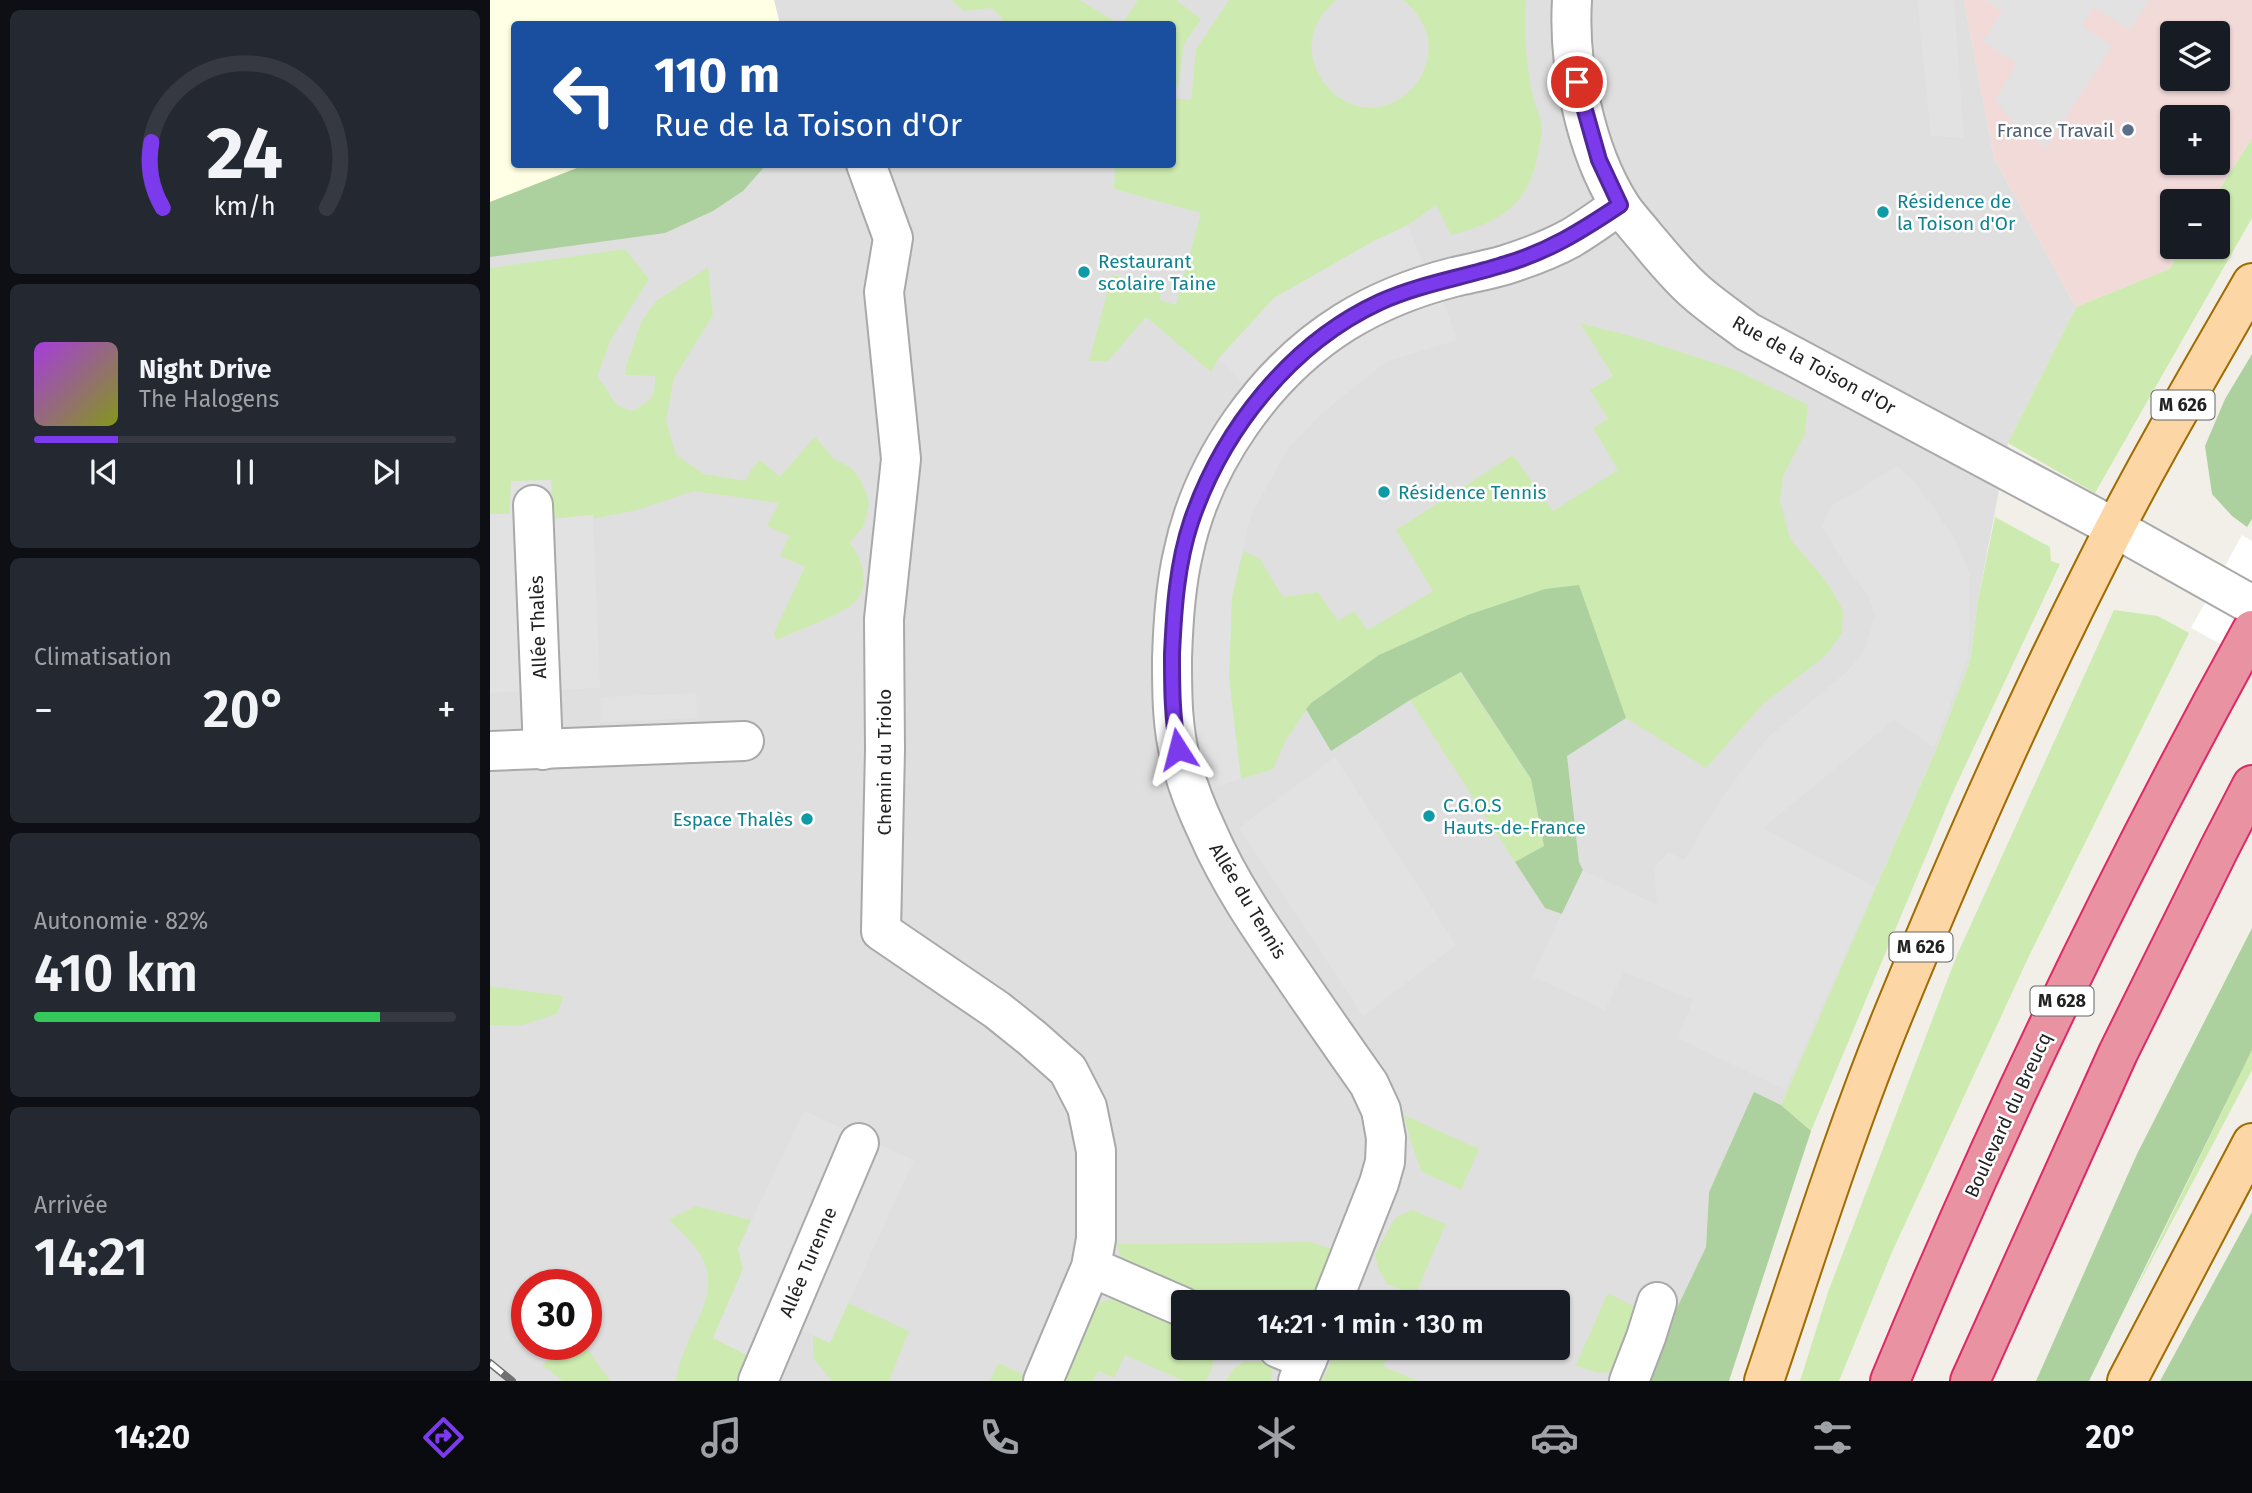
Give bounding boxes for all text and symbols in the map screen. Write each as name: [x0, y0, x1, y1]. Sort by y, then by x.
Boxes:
map controls: [2160, 21, 2230, 259]
button: layers: [2160, 21, 2230, 91]
text: 110 m: [654, 46, 780, 105]
icon: left: [539, 49, 630, 140]
pin: [1547, 52, 1607, 112]
icon: arrive: [1558, 63, 1596, 101]
button: +: [2160, 105, 2230, 175]
text: Rue de la Toison d'Or: [654, 106, 962, 144]
text: 24: [207, 110, 283, 197]
place label: France Travail: [1997, 119, 2114, 142]
marker: France Travail: [2120, 122, 2136, 138]
button: −: [2160, 189, 2230, 259]
place label: Résidence de la Toison d'Or: [1897, 190, 2016, 235]
text: km/h: [214, 192, 276, 222]
marker: Résidence de la Toison d'Or: [1875, 204, 1891, 220]
place label: Restaurant scolaire Taine: [1098, 250, 1216, 295]
marker: Restaurant scolaire Taine: [1076, 264, 1092, 280]
street label: Rue de la Toison d'Or: [1728, 311, 1900, 420]
text: Night Drive: [139, 354, 271, 385]
text: The Halogens: [139, 385, 279, 413]
road number: M 626: [2152, 390, 2214, 419]
icon: previous: [85, 453, 123, 491]
icon: pause: [226, 453, 264, 491]
icon: next: [367, 453, 405, 491]
place label: Résidence Tennis: [1398, 481, 1546, 504]
marker: Résidence Tennis: [1376, 484, 1392, 500]
street label: Allée Thalès: [525, 575, 551, 679]
text: Climatisation: [34, 643, 172, 671]
text: 20°: [203, 678, 287, 741]
text: −: [34, 687, 53, 733]
text: +: [437, 687, 456, 733]
street label: Chemin du Triolo: [873, 689, 896, 835]
position arrow: [1141, 712, 1215, 786]
place label: C.G.O.S Hauts-de-France: [1443, 794, 1586, 839]
place label: Espace Thalès: [673, 808, 793, 831]
marker: C.G.O.S Hauts-de-France: [1421, 808, 1437, 824]
marker: Espace Thalès: [799, 811, 815, 827]
street label: Allée du Tennis: [1204, 839, 1292, 963]
text: Autonomie · 82%: [34, 907, 208, 935]
road number: M 626: [1890, 932, 1952, 962]
text: 410 km: [34, 942, 198, 1005]
road number: M 628: [2030, 986, 2094, 1016]
street label: Boulevard du Breucq: [1960, 1029, 2056, 1201]
text: Arrivée: [34, 1191, 108, 1219]
street label: Allée Turenne: [774, 1203, 842, 1321]
text: 14:21: [34, 1226, 148, 1289]
speed limit sign: 30: [511, 1269, 602, 1360]
text: 14:21 · 1 min · 130 m: [1257, 1309, 1484, 1340]
icon: directions: [419, 1413, 468, 1462]
icon: music: [697, 1413, 746, 1462]
icon: phone: [975, 1413, 1024, 1462]
icon: climate: [1252, 1413, 1301, 1462]
icon: car: [1530, 1413, 1579, 1462]
icon: filters: [1808, 1413, 1857, 1462]
text: 14:20: [114, 1418, 190, 1456]
text: 20°: [2086, 1418, 2138, 1456]

